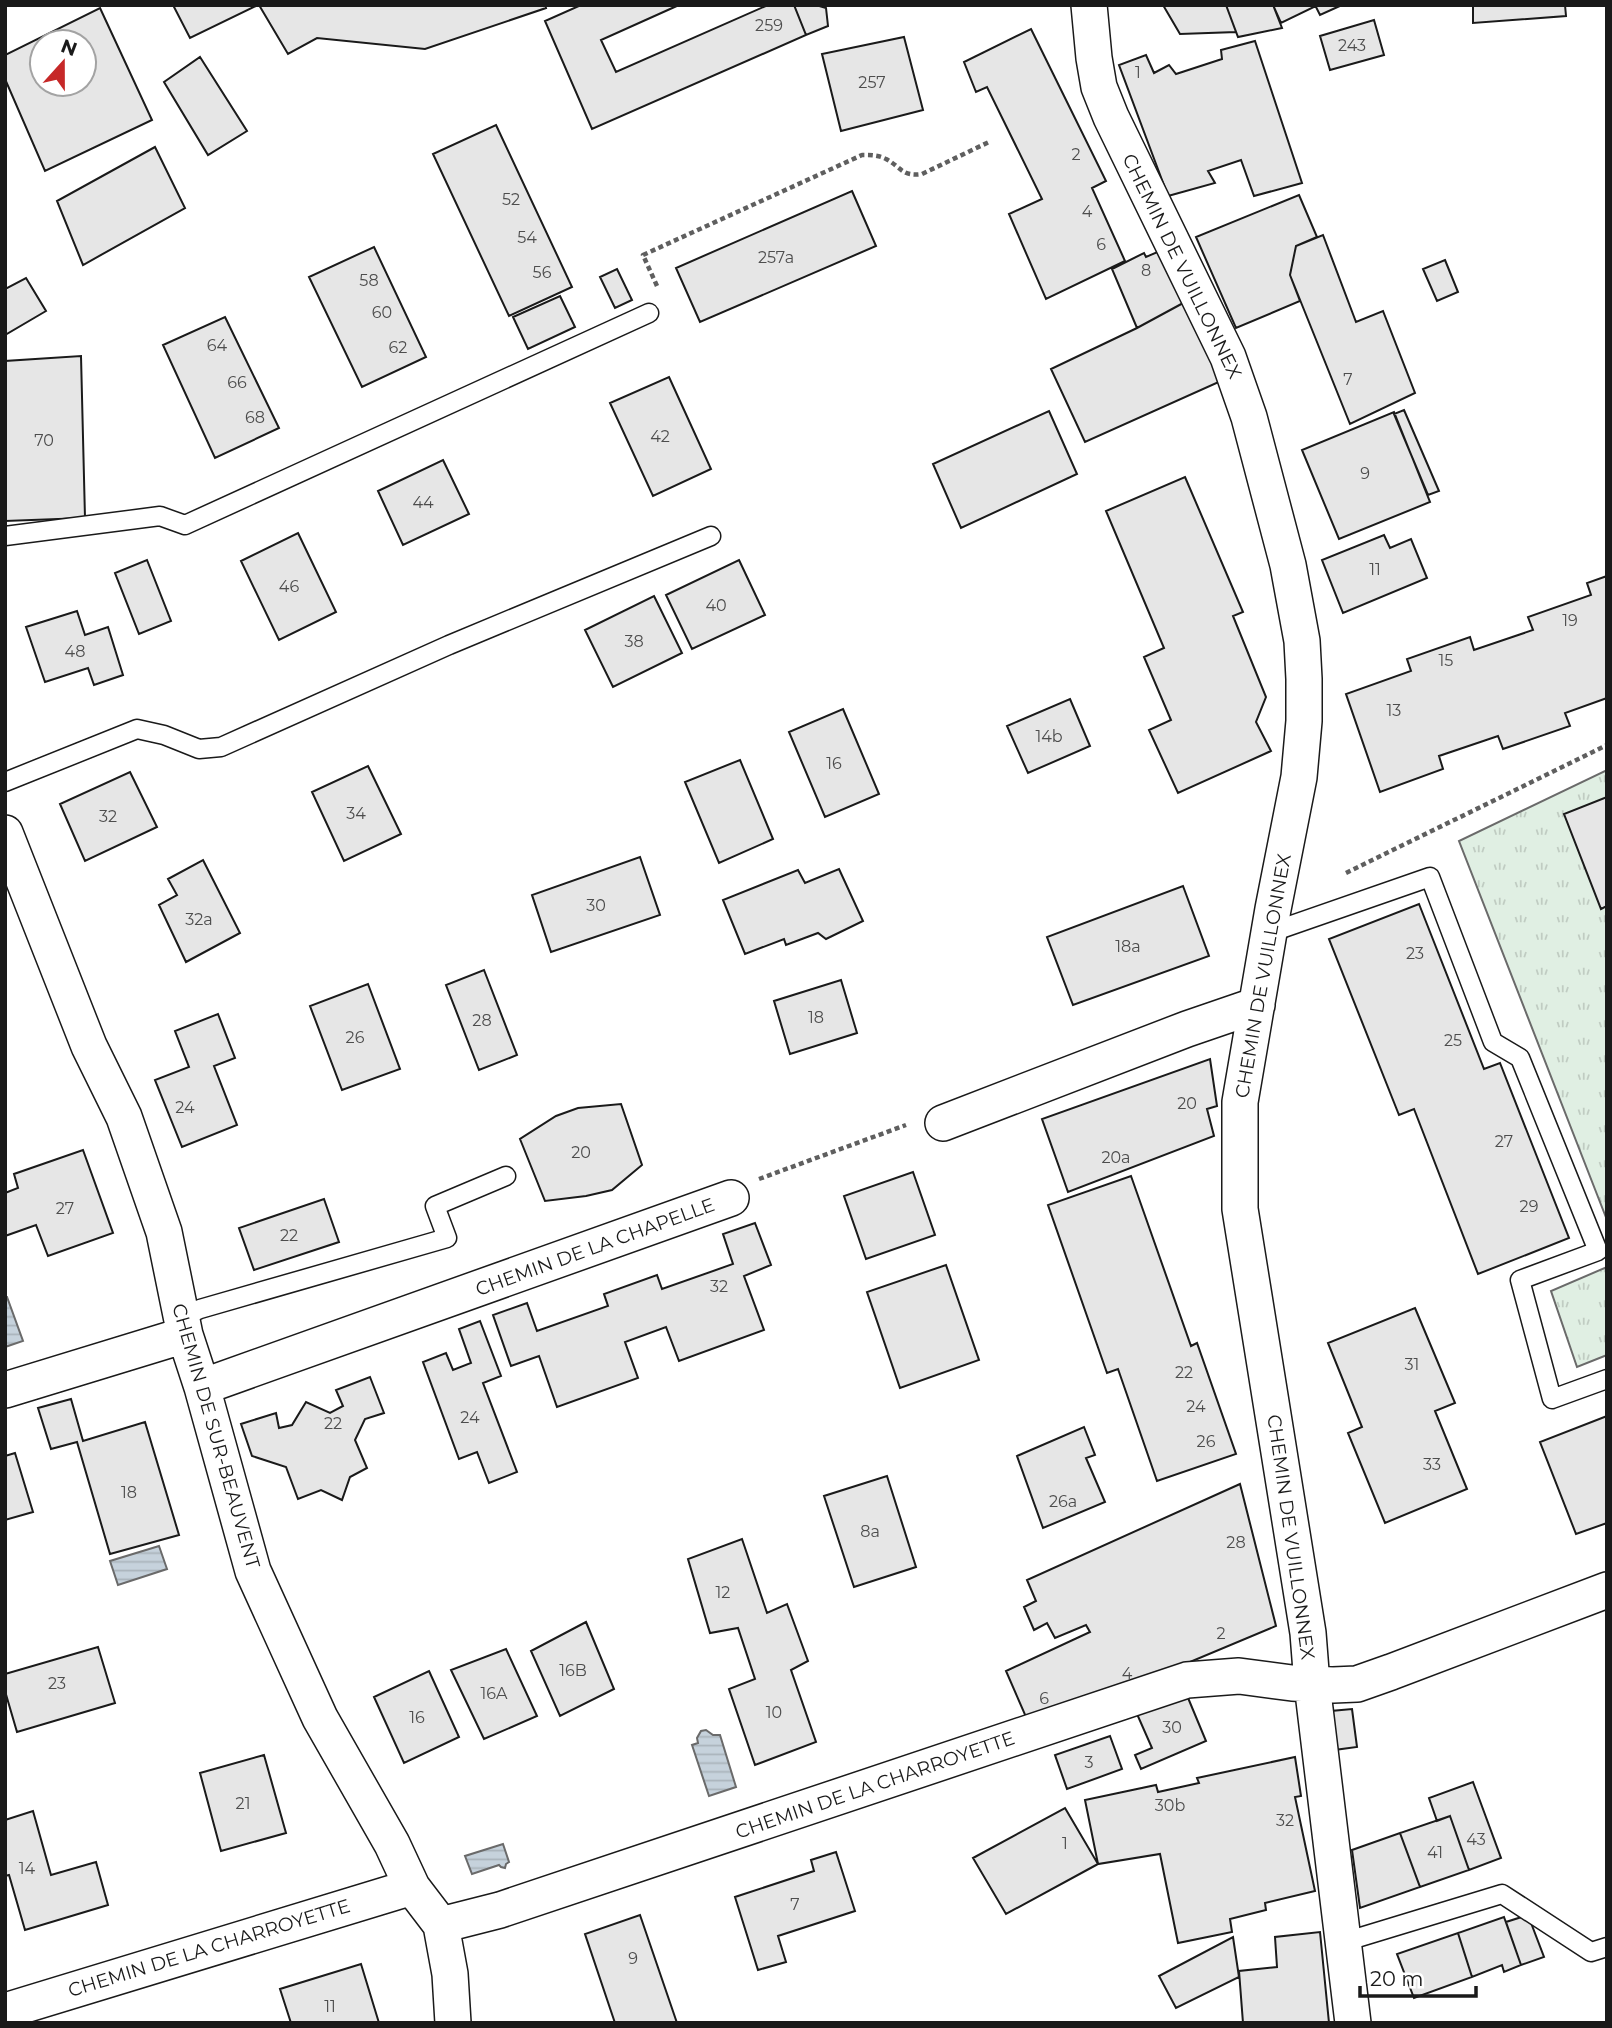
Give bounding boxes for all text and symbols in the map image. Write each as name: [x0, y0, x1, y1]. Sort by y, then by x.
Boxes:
house number: 259: [755, 16, 783, 35]
north arrow: [28, 28, 98, 98]
text: N: [58, 34, 80, 61]
house number: 243: [1338, 36, 1366, 55]
house number: 1: [1135, 63, 1141, 82]
house number: 257: [858, 73, 886, 92]
house number: 2: [1071, 145, 1081, 164]
street label: CHEMIN DE VUILLONNEX: [1117, 150, 1247, 383]
house number: 52: [502, 190, 520, 209]
house number: 4: [1082, 202, 1093, 221]
house number: 54: [517, 228, 537, 247]
house number: 6: [1096, 235, 1106, 254]
house number: 257a: [758, 248, 794, 267]
house number: 8: [1141, 261, 1151, 280]
house number: 56: [533, 263, 552, 282]
house number: 58: [359, 271, 379, 290]
house number: 60: [372, 303, 392, 322]
house number: 64: [207, 336, 228, 355]
house number: 62: [389, 338, 407, 357]
house number: 7: [1343, 370, 1353, 389]
house number: 66: [227, 373, 247, 392]
house number: 68: [245, 408, 265, 427]
house number: 42: [650, 427, 670, 446]
house number: 70: [34, 431, 54, 450]
house number: 9: [1360, 464, 1370, 483]
house number: 44: [412, 493, 434, 512]
house number: 11: [1369, 560, 1381, 579]
house number: 46: [279, 577, 299, 596]
house number: 40: [705, 596, 727, 615]
house number: 19: [1562, 611, 1578, 630]
house number: 38: [624, 632, 644, 651]
house number: 48: [65, 642, 85, 661]
house number: 15: [1439, 651, 1453, 670]
house number: 13: [1387, 701, 1401, 720]
house number: 14b: [1035, 727, 1063, 746]
house number: 16: [826, 754, 842, 773]
house number: 34: [346, 804, 366, 823]
house number: 32: [99, 807, 117, 826]
street label: CHEMIN DE VUILLONNEX: [1230, 852, 1296, 1100]
house number: 30: [586, 896, 606, 915]
house number: 32a: [185, 910, 213, 929]
house number: 18a: [1115, 937, 1141, 956]
house number: 23: [1406, 944, 1424, 963]
house number: 18: [808, 1008, 824, 1027]
house number: 28: [472, 1011, 492, 1030]
house number: 26: [346, 1028, 365, 1047]
house number: 25: [1444, 1031, 1462, 1050]
house number: 20: [1177, 1094, 1197, 1113]
house number: 24: [175, 1098, 195, 1117]
house number: 27: [1495, 1132, 1513, 1151]
house number: 20: [571, 1143, 591, 1162]
house number: 20a: [1101, 1148, 1131, 1167]
street label: CHEMIN DE LA CHAPELLE: [472, 1193, 718, 1301]
house number: 29: [1520, 1197, 1538, 1216]
house number: 27: [56, 1199, 74, 1218]
house number: 22: [280, 1226, 298, 1245]
house number: 32: [710, 1277, 728, 1296]
street label: CHEMIN DE SUR-BEAUVENT: [167, 1301, 265, 1571]
house number: 31: [1405, 1355, 1419, 1374]
house number: 22: [1175, 1363, 1193, 1382]
house number: 24: [1186, 1397, 1206, 1416]
house number: 24: [460, 1408, 480, 1427]
street label: CHEMIN DE VUILLONNEX: [1262, 1413, 1320, 1662]
house number: 22: [324, 1414, 342, 1433]
house number: 26: [1197, 1432, 1216, 1451]
house number: 33: [1423, 1455, 1441, 1474]
house number: 18: [121, 1483, 137, 1502]
house number: 26a: [1049, 1492, 1077, 1511]
house number: 8a: [860, 1522, 880, 1541]
house number: 28: [1226, 1533, 1246, 1552]
house number: 12: [716, 1583, 730, 1602]
house number: 2: [1216, 1624, 1226, 1643]
house number: 16B: [559, 1661, 587, 1680]
house number: 4: [1122, 1664, 1133, 1683]
house number: 23: [48, 1674, 66, 1693]
house number: 16A: [480, 1684, 508, 1703]
house number: 6: [1039, 1689, 1049, 1708]
house number: 10: [766, 1703, 782, 1722]
house number: 16: [409, 1708, 425, 1727]
house number: 30: [1162, 1718, 1182, 1737]
street label: CHEMIN DE LA CHARROYETTE: [732, 1726, 1018, 1844]
house number: 3: [1084, 1753, 1094, 1772]
house number: 21: [236, 1794, 250, 1813]
house number: 30b: [1155, 1796, 1185, 1815]
house number: 32: [1276, 1811, 1294, 1830]
house number: 43: [1466, 1830, 1486, 1849]
house number: 1: [1062, 1834, 1068, 1853]
house number: 41: [1427, 1843, 1443, 1862]
house number: 14: [19, 1859, 36, 1878]
street label: CHEMIN DE LA CHARROYETTE: [65, 1894, 353, 2002]
house number: 7: [790, 1895, 800, 1914]
house number: 9: [628, 1949, 638, 1968]
scale bar: [1360, 1954, 1476, 1998]
text: 20 m: [1370, 1966, 1424, 1991]
house number: 11: [324, 1997, 336, 2016]

